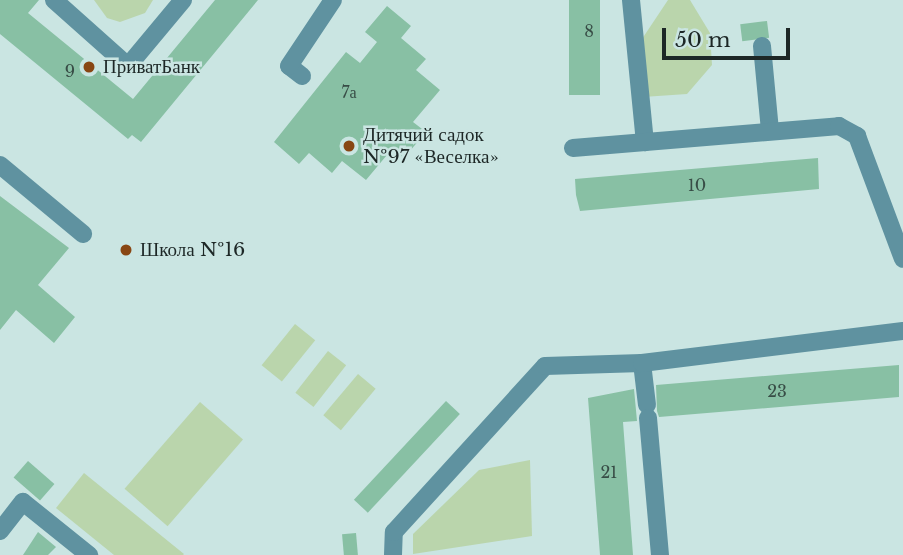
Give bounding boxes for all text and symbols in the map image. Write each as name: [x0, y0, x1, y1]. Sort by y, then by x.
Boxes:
scale bar: [665, 14, 793, 58]
house number: 8: [584, 21, 594, 41]
text: 50 m: [675, 27, 730, 53]
place label: ПриватБанк: [103, 56, 200, 78]
marker: ПриватБанк: [81, 59, 97, 75]
house number: 9: [65, 61, 75, 81]
house number: 7а: [341, 82, 357, 102]
place label: Дитячий садок №97 «Веселка»: [363, 124, 499, 168]
marker: Дитячий садок №97 «Веселка»: [341, 138, 357, 154]
house number: 10: [688, 175, 706, 195]
place label: Школа №16: [140, 239, 245, 261]
marker: Школа №16: [118, 242, 134, 258]
house number: 23: [767, 381, 787, 401]
house number: 21: [601, 462, 617, 482]

